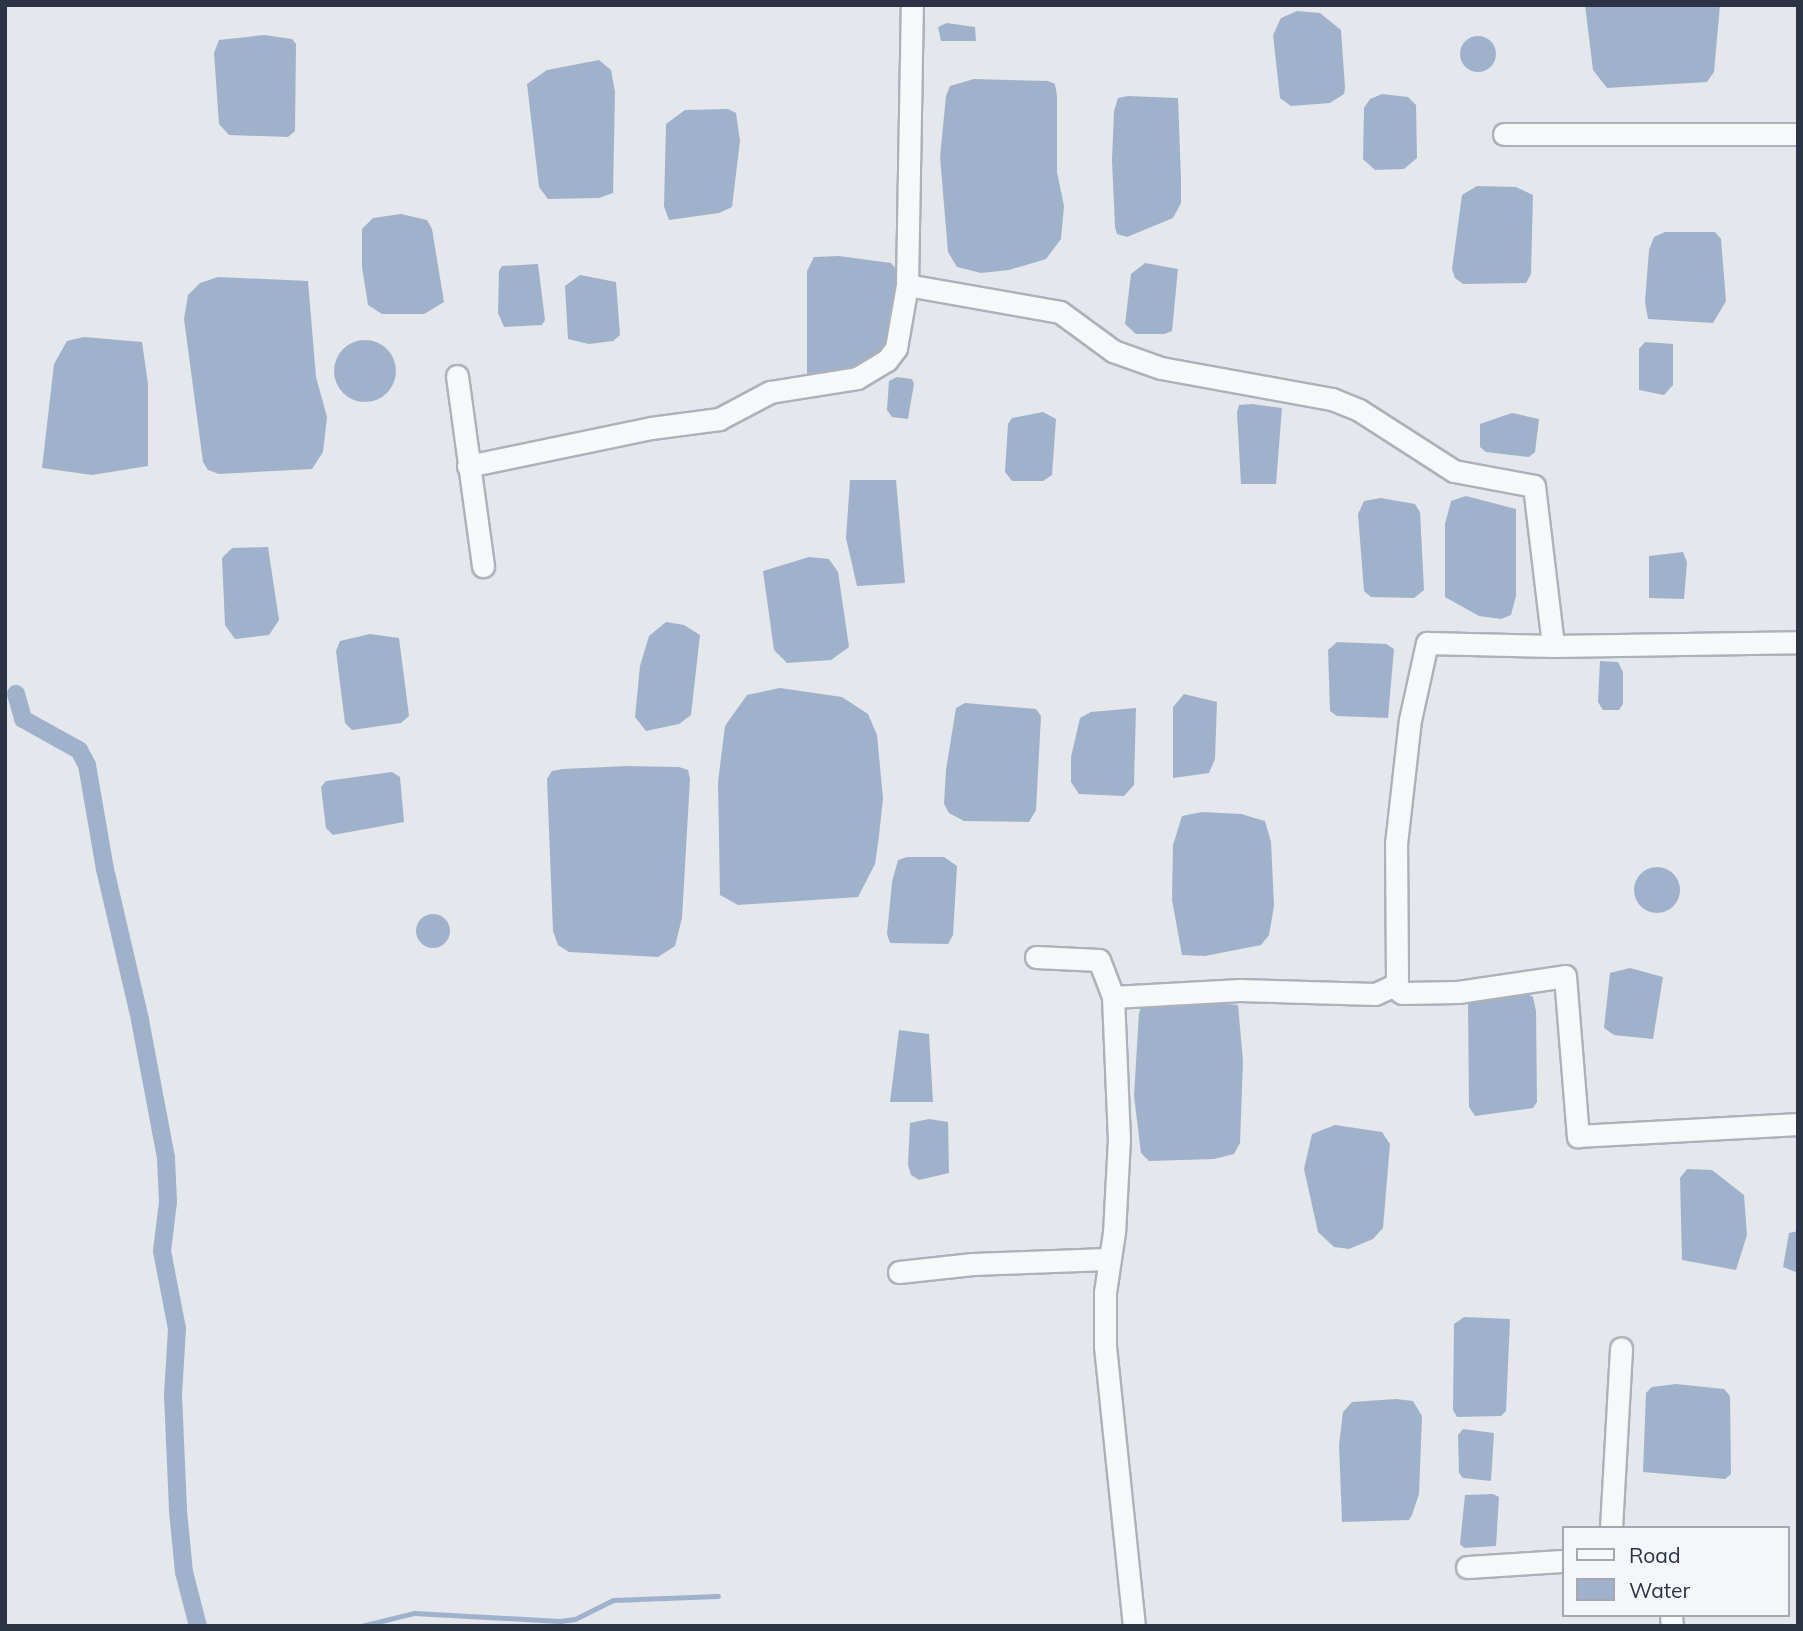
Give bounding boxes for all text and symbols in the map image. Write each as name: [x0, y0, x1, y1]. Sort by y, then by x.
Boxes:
legend: [1562, 1526, 1789, 1617]
text: Road: [1629, 1542, 1680, 1568]
text: Water: [1629, 1577, 1690, 1603]

